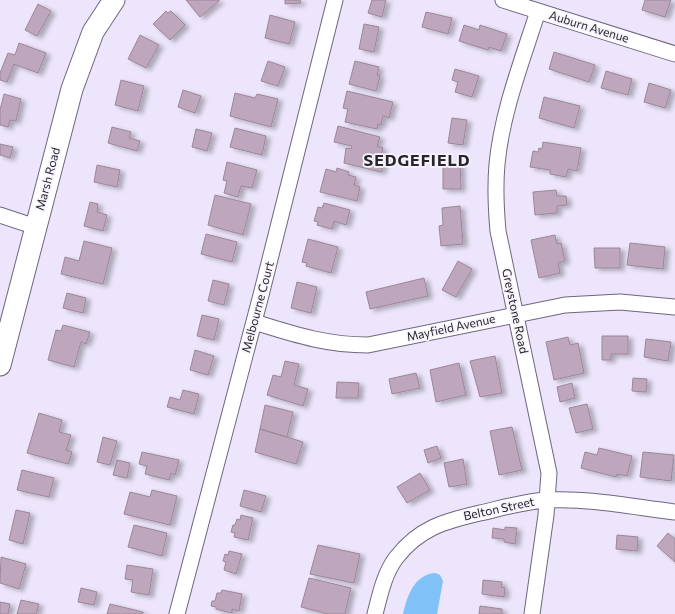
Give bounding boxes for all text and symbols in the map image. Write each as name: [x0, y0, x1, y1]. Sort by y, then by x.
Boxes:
street label: Auburn Avenue: [548, 7, 631, 45]
street label: Marsh Road: [32, 146, 62, 212]
district label: SEDGEFIELD: [364, 150, 470, 169]
street label: Melbourne Court: [238, 260, 276, 354]
street label: Greystone Road: [500, 267, 532, 355]
street label: Mayfield Avenue: [405, 311, 496, 343]
street label: Belton Street: [462, 494, 536, 522]

